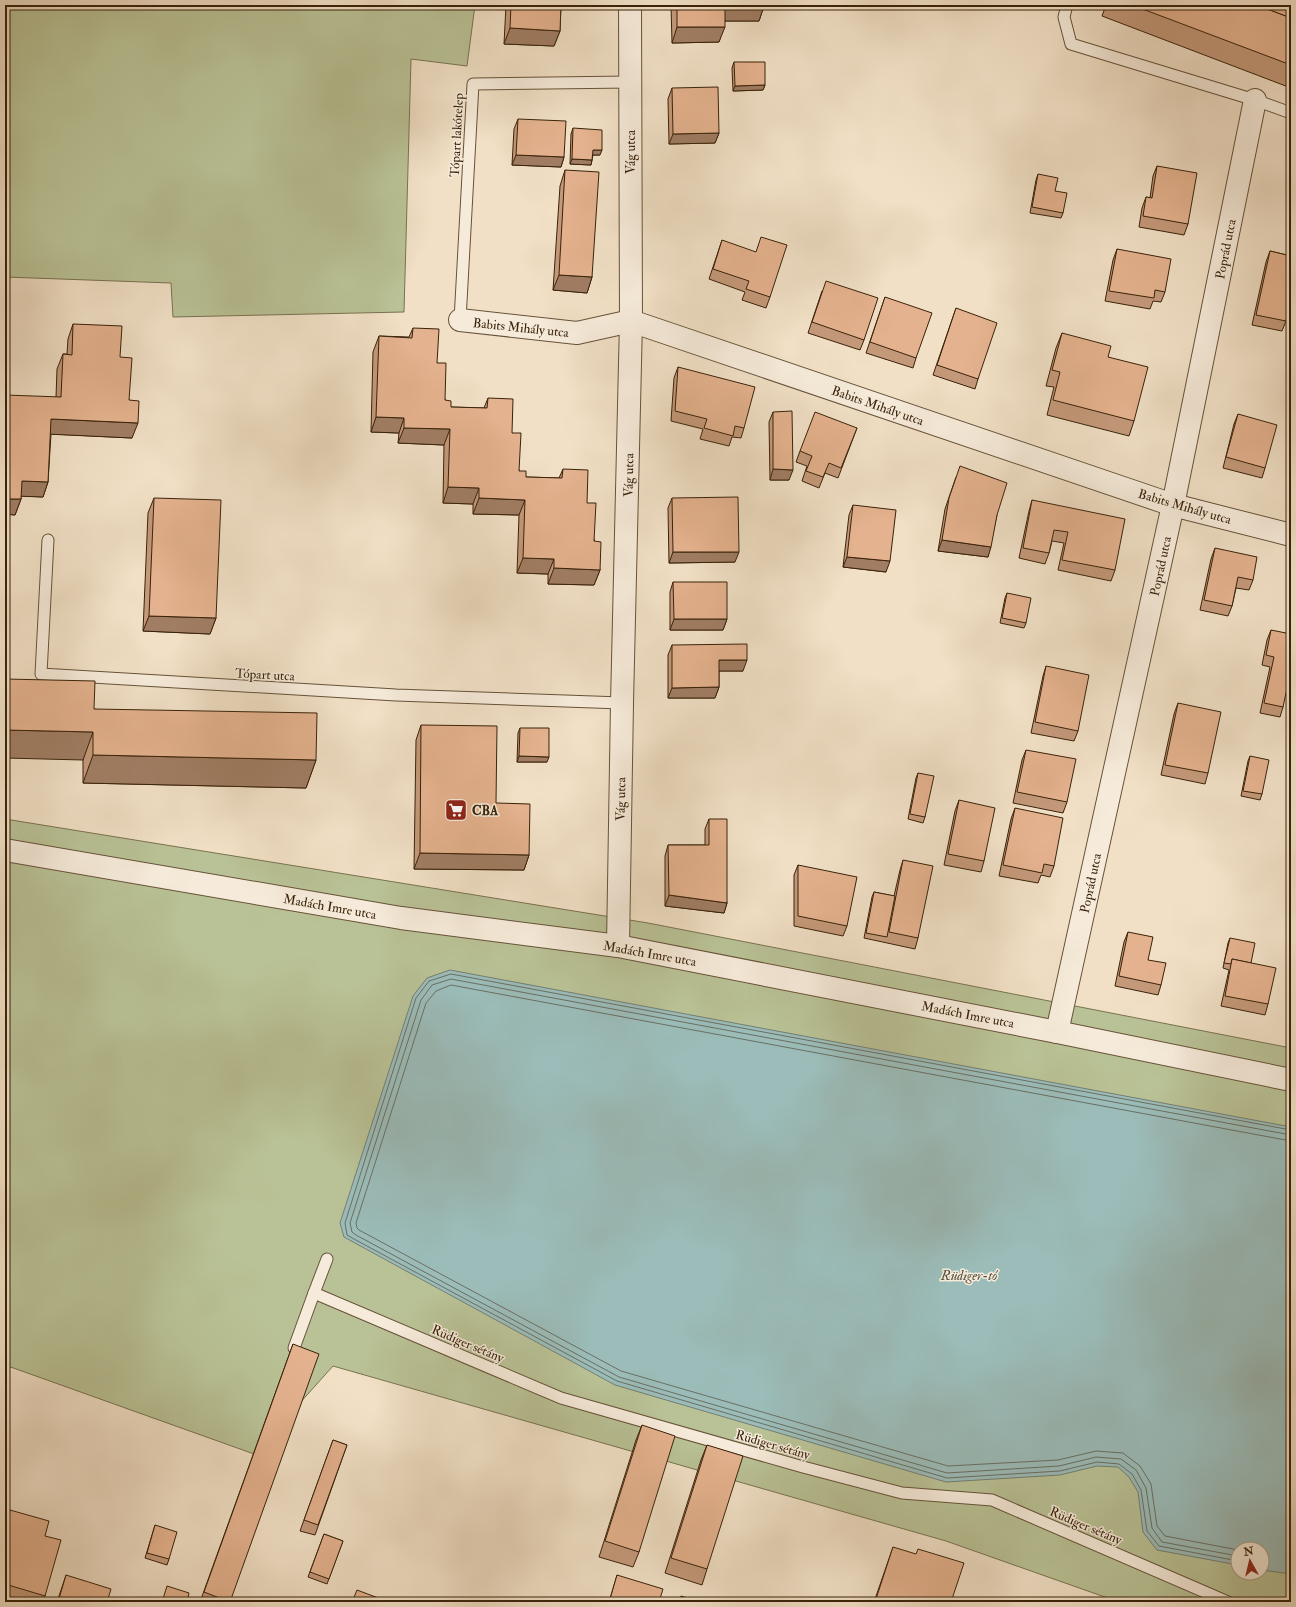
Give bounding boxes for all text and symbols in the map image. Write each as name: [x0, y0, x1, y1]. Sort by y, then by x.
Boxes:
street label: Tópart lakótelep: [447, 92, 468, 178]
street label: Vág utca: [623, 129, 639, 174]
street label: Poprád utca: [1212, 217, 1241, 281]
street label: Babits Mihály utca: [472, 315, 570, 342]
street label: Babits Mihály utca: [829, 383, 926, 430]
street label: Vág utca: [621, 452, 637, 497]
street label: Babits Mihály utca: [1136, 486, 1234, 529]
street label: Poprád utca: [1147, 534, 1176, 598]
street label: Tópart utca: [235, 665, 296, 686]
street label: Vág utca: [613, 776, 629, 821]
supermarket icon: CBA: [443, 797, 469, 823]
place label: CBA: [472, 803, 499, 819]
street label: Poprád utca: [1077, 851, 1106, 915]
street label: Madách Imre utca: [282, 891, 378, 923]
street label: Madách Imre utca: [602, 938, 698, 970]
street label: Madách Imre utca: [920, 998, 1016, 1032]
water label: Rüdiger-tó: [940, 1267, 998, 1284]
street label: Rüdiger sétány: [429, 1322, 506, 1367]
street label: Rüdiger sétány: [733, 1427, 812, 1464]
street label: Rüdiger sétány: [1047, 1504, 1124, 1549]
north arrow: [1230, 1541, 1270, 1581]
text: N: [1242, 1544, 1256, 1559]

